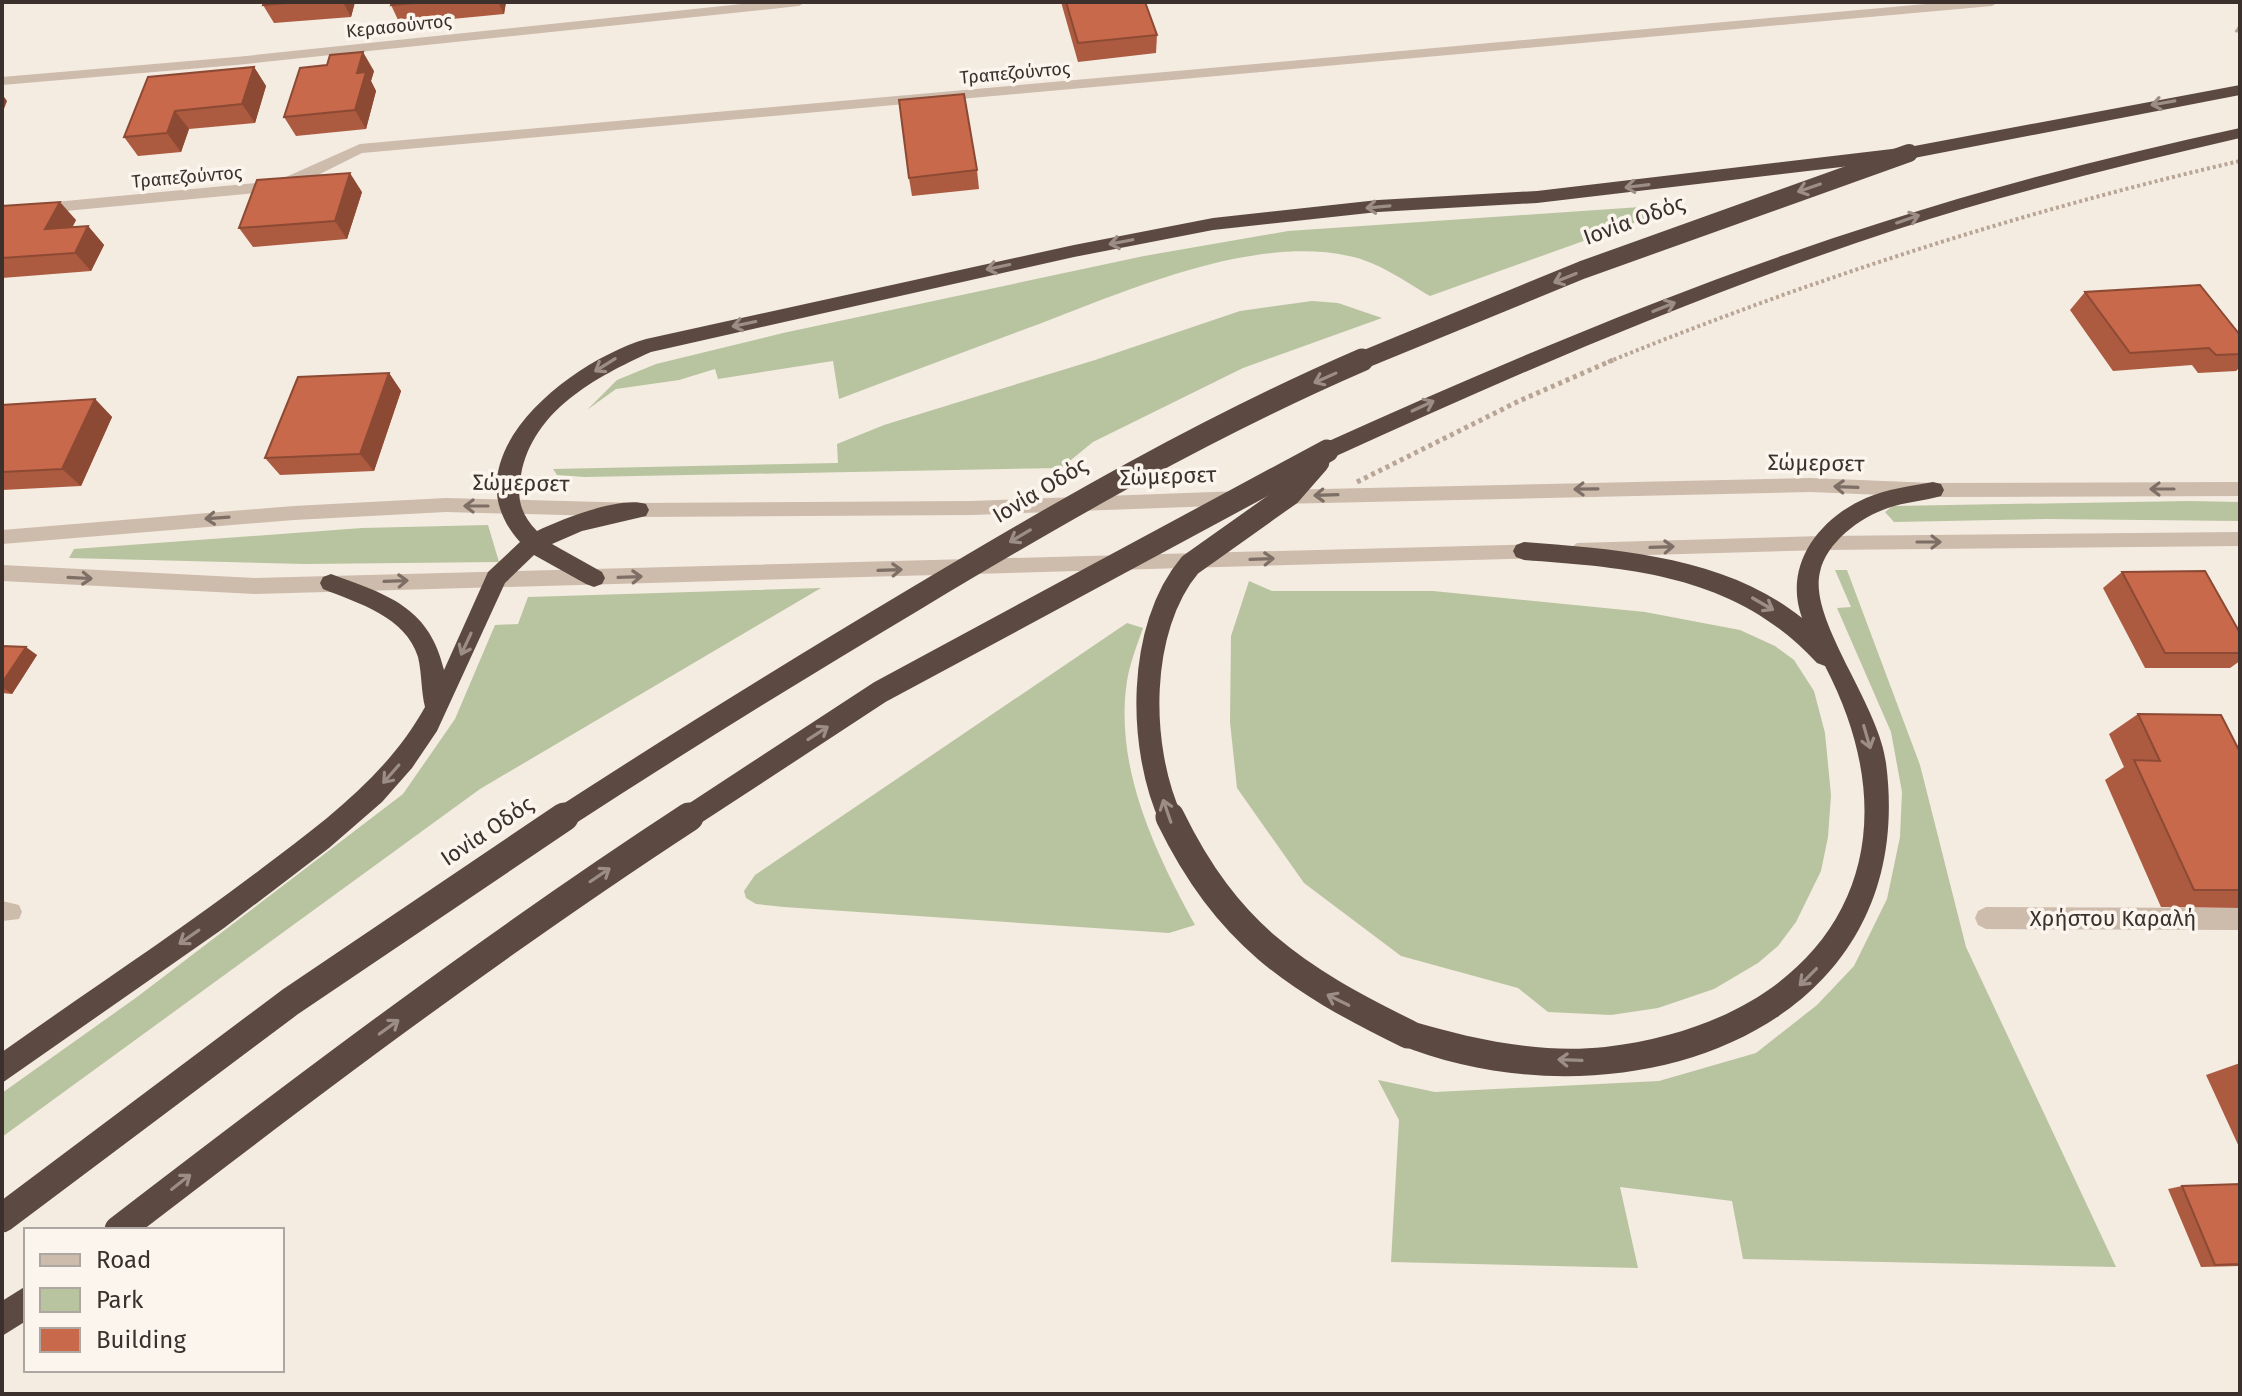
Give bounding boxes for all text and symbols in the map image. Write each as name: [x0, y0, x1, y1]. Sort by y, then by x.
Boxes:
street label: Κερασούντος: [345, 9, 454, 42]
street label: Τραπεζούντος: [959, 57, 1072, 89]
one-way arrow: [2151, 97, 2176, 112]
street label: Τραπεζούντος: [131, 161, 244, 193]
one-way arrow: [1625, 179, 1650, 194]
one-way arrow: [1797, 182, 1822, 197]
street label: Ιονία Οδός: [1580, 189, 1688, 251]
one-way arrow: [1365, 199, 1392, 214]
one-way arrow: [1895, 210, 1920, 225]
one-way arrow: [1108, 235, 1134, 250]
one-way arrow: [986, 261, 1012, 276]
one-way arrow: [1553, 272, 1578, 286]
one-way arrow: [1651, 299, 1676, 313]
one-way arrow: [732, 317, 758, 332]
one-way arrow: [594, 358, 617, 374]
one-way arrow: [1313, 372, 1338, 387]
one-way arrow: [1411, 398, 1435, 413]
street label: Σώμερσετ: [1767, 449, 1866, 477]
street label: Ιονία Οδός: [988, 451, 1092, 529]
street label: Σώμερσετ: [1119, 461, 1218, 491]
street label: Σώμερσετ: [472, 469, 571, 497]
one-way arrow: [1833, 479, 1860, 494]
one-way arrow: [2149, 481, 2176, 497]
one-way arrow: [1573, 482, 1600, 497]
one-way arrow: [1313, 487, 1340, 502]
one-way arrow: [463, 498, 490, 514]
one-way arrow: [204, 511, 231, 526]
one-way arrow: [1009, 528, 1032, 544]
one-way arrow: [1915, 534, 1942, 550]
one-way arrow: [1648, 540, 1675, 555]
one-way arrow: [1248, 551, 1275, 567]
one-way arrow: [876, 562, 903, 577]
one-way arrow: [616, 570, 643, 585]
one-way arrow: [66, 571, 93, 586]
one-way arrow: [382, 574, 409, 589]
one-way arrow: [1750, 597, 1774, 612]
one-way arrow: [458, 632, 473, 656]
one-way arrow: [1860, 723, 1875, 749]
one-way arrow: [806, 724, 828, 741]
one-way arrow: [382, 763, 400, 783]
street label: Ιονία Οδός: [435, 790, 539, 872]
one-way arrow: [1159, 799, 1174, 824]
one-way arrow: [588, 867, 611, 883]
street label: Χρήστου Καραλή: [2030, 905, 2196, 932]
one-way arrow: [179, 929, 201, 945]
one-way arrow: [1799, 966, 1819, 986]
one-way arrow: [1326, 992, 1350, 1007]
one-way arrow: [378, 1019, 399, 1036]
one-way arrow: [1557, 1052, 1584, 1067]
one-way arrow: [170, 1174, 191, 1191]
legend: [24, 1228, 284, 1372]
text: Road: [96, 1246, 151, 1274]
text: Park: [96, 1286, 144, 1314]
text: Building: [96, 1326, 186, 1354]

